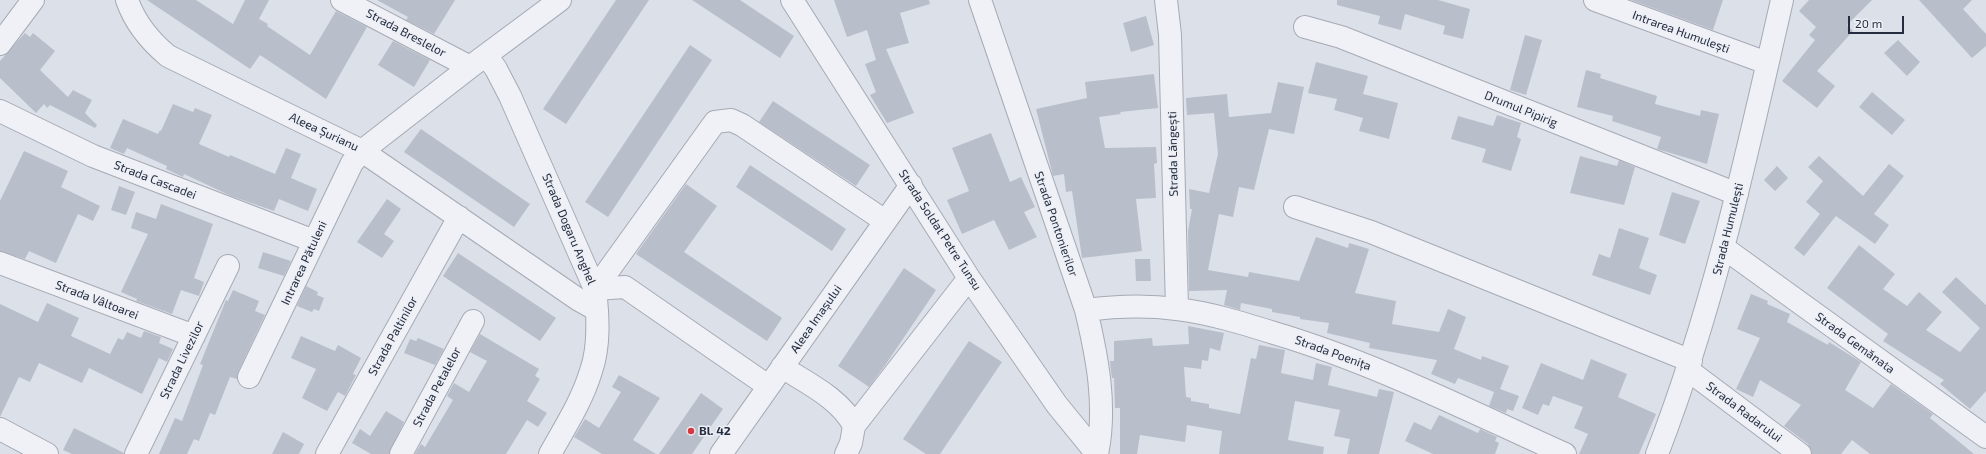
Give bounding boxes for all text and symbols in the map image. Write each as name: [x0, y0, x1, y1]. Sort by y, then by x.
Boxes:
street label: Strada Breslelor: [364, 6, 448, 60]
street label: Intrarea Humulești: [1630, 8, 1732, 56]
scale bar: [1850, 8, 1906, 34]
text: 20 m: [1855, 16, 1882, 30]
street label: Drumul Pipirig: [1482, 88, 1560, 130]
street label: Aleea Șurianu: [287, 110, 361, 154]
street label: Strada Lăngești: [1165, 111, 1181, 197]
street label: Strada Cascadei: [112, 158, 198, 202]
street label: Strada Soldat Petre Tunsu: [896, 167, 984, 293]
street label: Strada Pontonierilor: [1031, 169, 1081, 279]
street label: Strada Dogaru Anghel: [539, 171, 599, 287]
street label: Strada Humulești: [1710, 181, 1746, 277]
street label: Intrarea Pătuleni: [278, 219, 330, 307]
street label: Strada Vâltoarei: [53, 278, 141, 322]
street label: Aleea Imașului: [787, 282, 845, 356]
street label: Strada Paltinilor: [365, 294, 421, 378]
street label: Strada Gemănata: [1813, 309, 1897, 377]
street label: Strada Livezilor: [157, 319, 207, 401]
street label: Strada Poenița: [1293, 333, 1373, 373]
street label: Strada Petalelor: [410, 345, 464, 429]
street label: Strada Radarului: [1703, 379, 1785, 445]
place label: Bl. 42: [699, 424, 731, 438]
marker: Bl. 42: [686, 426, 696, 436]

